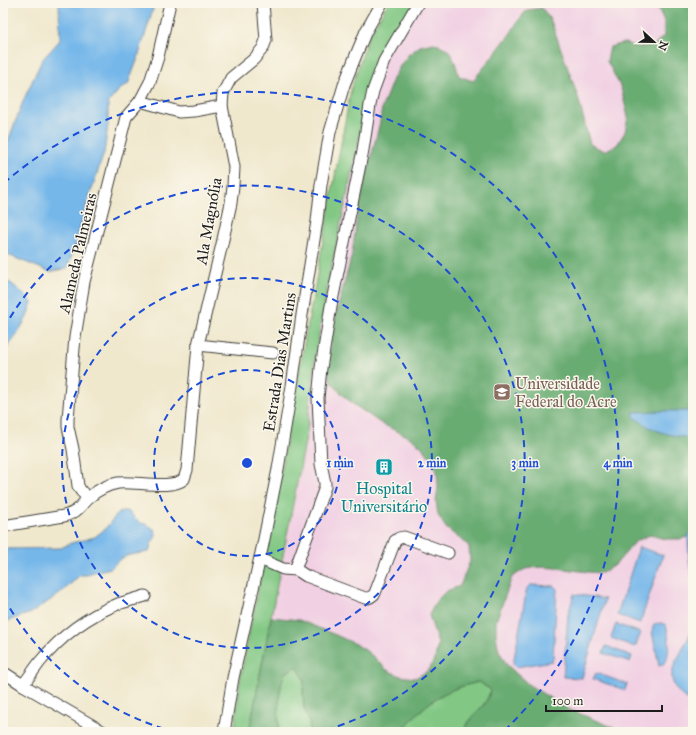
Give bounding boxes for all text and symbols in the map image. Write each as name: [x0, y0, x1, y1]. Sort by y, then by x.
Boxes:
north arrow: [634, 22, 674, 62]
text: N: [655, 39, 671, 53]
street label: Ala Magnólia: [191, 176, 227, 267]
street label: Alameda Palmeiras: [54, 191, 101, 316]
street label: Estrada Dias Martins: [259, 291, 300, 433]
place label: Universidade Federal do Acre: [515, 374, 617, 411]
school or university icon: Universidade Federal do Acre: [492, 382, 512, 402]
centre of rings: [240, 456, 254, 470]
text: 1 min: [326, 456, 354, 470]
text: 2 min: [418, 456, 447, 470]
text: 3 min: [511, 456, 539, 471]
text: 4 min: [603, 456, 633, 471]
building icon: Hospital Universitário: [374, 457, 394, 477]
place label: Hospital Universitário: [341, 479, 427, 516]
scale bar: [546, 687, 662, 713]
text: 100 m: [552, 694, 583, 708]

